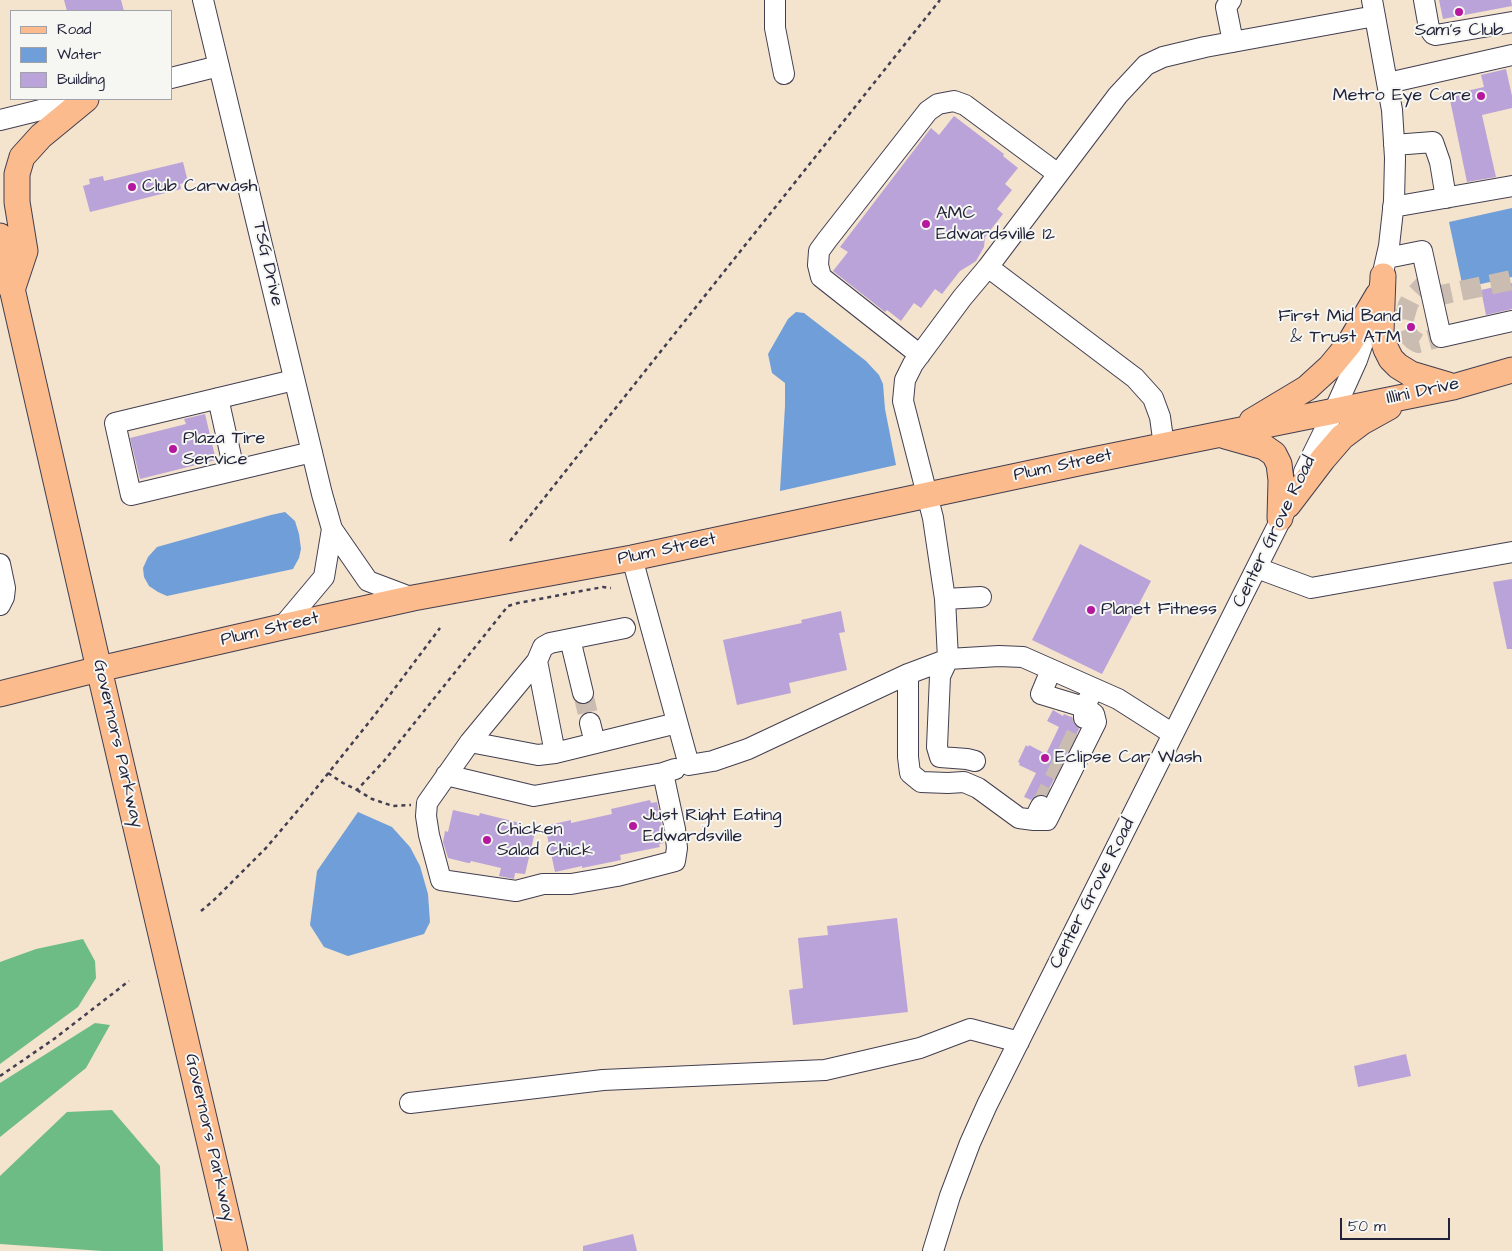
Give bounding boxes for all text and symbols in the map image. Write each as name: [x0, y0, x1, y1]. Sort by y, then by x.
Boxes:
marker: Sam's Club: [1453, 6, 1465, 18]
legend: [10, 10, 172, 100]
text: Road: [57, 19, 91, 40]
place label: Sam's Club: [1415, 20, 1503, 42]
text: Water: [57, 44, 101, 65]
text: Building: [57, 69, 105, 90]
place label: Metro Eye Care: [1333, 85, 1471, 107]
marker: Metro Eye Care: [1475, 90, 1487, 102]
place label: Club Carwash: [142, 176, 258, 198]
marker: Club Carwash: [126, 181, 138, 193]
place label: AMC Edwardsville 12: [936, 203, 1055, 245]
marker: AMC Edwardsville 12: [920, 218, 932, 230]
street label: TSG Drive: [247, 220, 287, 308]
place label: First Mid Band & Trust ATM: [1278, 306, 1401, 348]
marker: First Mid Band & Trust ATM: [1405, 321, 1417, 333]
street label: Illini Drive: [1385, 374, 1461, 410]
place label: Plaza Tire Service: [183, 428, 265, 470]
marker: Plaza Tire Service: [167, 443, 179, 455]
street label: Plum Street: [1012, 445, 1114, 487]
street label: Center Grove Road: [1229, 453, 1321, 611]
street label: Plum Street: [616, 529, 718, 571]
place label: Planet Fitness: [1101, 599, 1217, 621]
marker: Planet Fitness: [1085, 604, 1097, 616]
street label: Plum Street: [219, 608, 321, 652]
street label: Governors Parkway: [87, 658, 147, 830]
place label: Eclipse Car Wash: [1055, 747, 1202, 769]
marker: Eclipse Car Wash: [1039, 752, 1051, 764]
place label: Just Right Eating Edwardsville: [643, 805, 782, 848]
street label: Center Grove Road: [1046, 815, 1140, 973]
place label: Chicken Salad Chick: [497, 819, 593, 862]
marker: Just Right Eating Edwardsville: [627, 820, 639, 832]
marker: Chicken Salad Chick: [481, 834, 493, 846]
street label: Governors Parkway: [179, 1052, 239, 1224]
scale bar: [1342, 1208, 1452, 1240]
text: 50 m: [1348, 1216, 1386, 1237]

